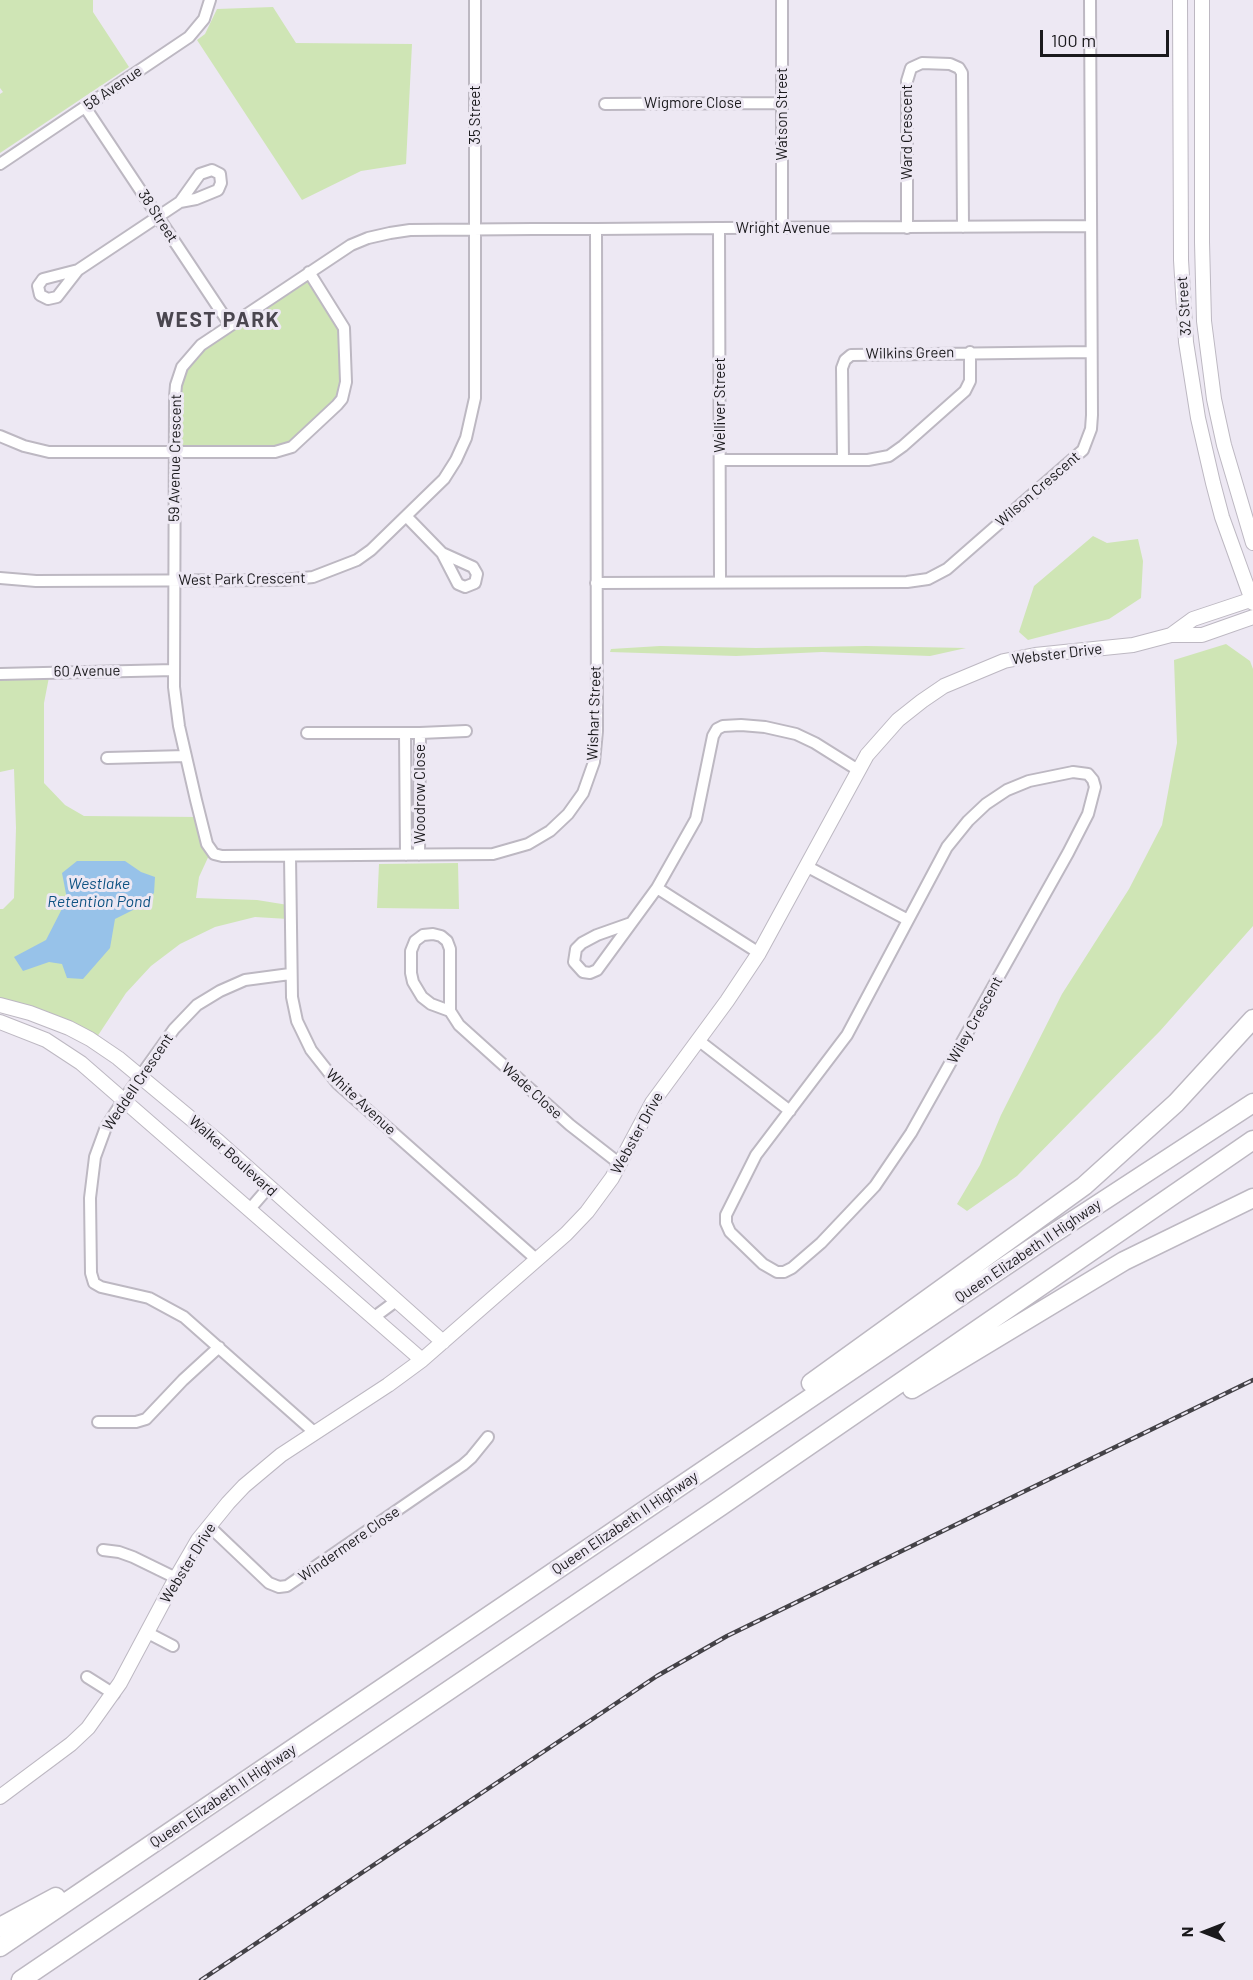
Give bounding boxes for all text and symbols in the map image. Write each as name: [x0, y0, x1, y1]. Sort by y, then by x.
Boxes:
scale bar: [1043, 18, 1172, 56]
text: 100 m: [1051, 29, 1096, 51]
street label: 58 Avenue: [81, 62, 145, 114]
street label: Watson Street: [773, 68, 791, 160]
street label: Ward Crescent: [898, 84, 916, 180]
street label: 35 Street: [466, 85, 484, 145]
street label: Wigmore Close: [644, 94, 742, 112]
street label: 38 Street: [134, 186, 182, 246]
street label: Wright Avenue: [736, 219, 830, 237]
street label: 32 Street: [1173, 276, 1195, 336]
district label: WEST PARK: [156, 307, 280, 333]
street label: Wilkins Green: [865, 343, 955, 363]
street label: Welliver Street: [711, 357, 729, 453]
street label: 59 Avenue Crescent: [165, 394, 185, 522]
street label: Wilson Crescent: [992, 448, 1084, 530]
street label: West Park Crescent: [178, 569, 306, 589]
street label: Webster Drive: [1011, 640, 1103, 668]
street label: 60 Avenue: [53, 661, 121, 681]
street label: Wishart Street: [583, 665, 605, 761]
street label: Woodrow Close: [411, 744, 429, 844]
water label: Westlake Retention Pond: [47, 874, 151, 912]
street label: Wiley Crescent: [944, 973, 1006, 1067]
street label: Weddell Crescent: [99, 1030, 177, 1134]
street label: Wade Close: [498, 1059, 566, 1123]
street label: White Avenue: [322, 1065, 400, 1139]
street label: Webster Drive: [607, 1089, 667, 1177]
street label: Walker Boulevard: [185, 1112, 281, 1200]
street label: Queen Elizabeth II Highway: [951, 1195, 1105, 1307]
street label: Queen Elizabeth II Highway: [548, 1467, 702, 1579]
street label: Windermere Close: [295, 1502, 403, 1586]
street label: Webster Drive: [156, 1520, 220, 1606]
street label: Queen Elizabeth II Highway: [146, 1740, 300, 1852]
north arrow: [1175, 1902, 1235, 1962]
text: N: [1177, 1927, 1196, 1937]

